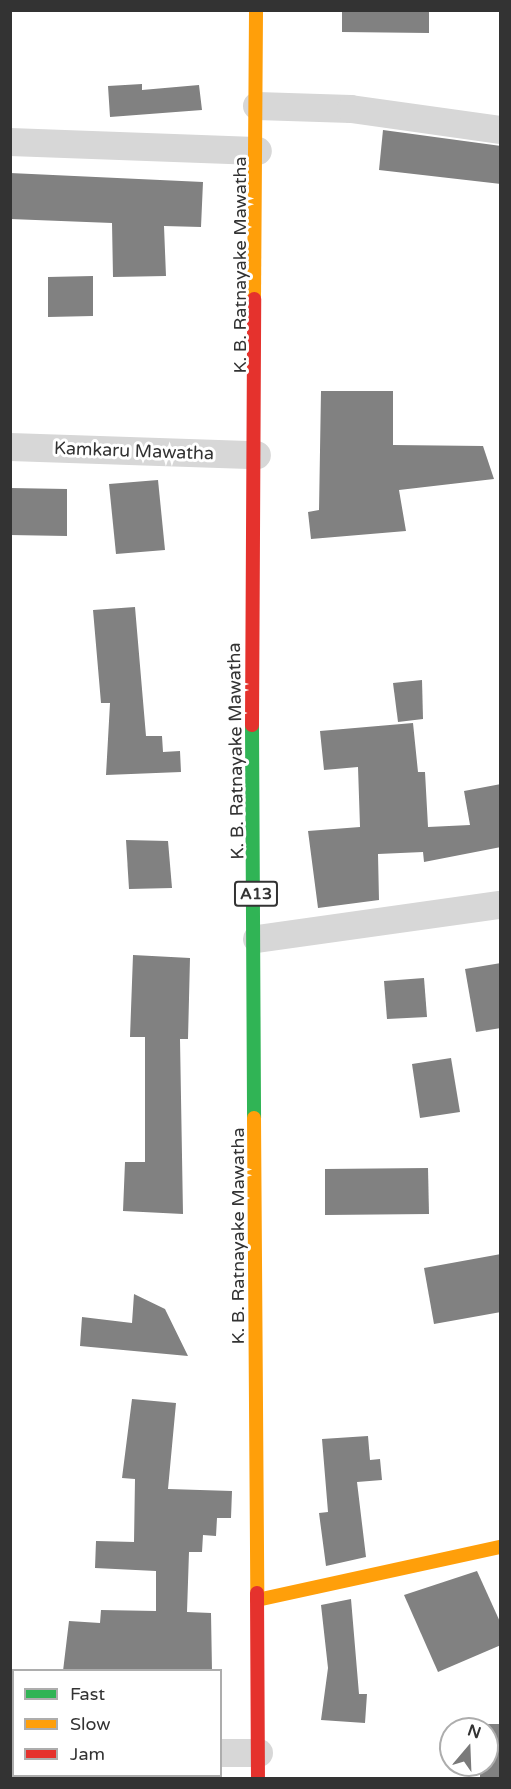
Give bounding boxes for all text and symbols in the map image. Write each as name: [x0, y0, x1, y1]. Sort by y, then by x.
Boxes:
street label: K. B. Ratnayake Mawatha: [229, 156, 251, 374]
street label: Kamkaru Mawatha: [54, 437, 214, 465]
street label: K. B. Ratnayake Mawatha: [223, 642, 249, 860]
road number: A13: [234, 881, 278, 907]
street label: K. B. Ratnayake Mawatha: [227, 1127, 249, 1345]
legend: [12, 1669, 222, 1777]
text: Fast: [70, 1683, 105, 1705]
text: Slow: [70, 1713, 111, 1735]
north arrow: [439, 1717, 499, 1777]
text: N: [465, 1720, 484, 1743]
text: Jam: [70, 1743, 105, 1765]

